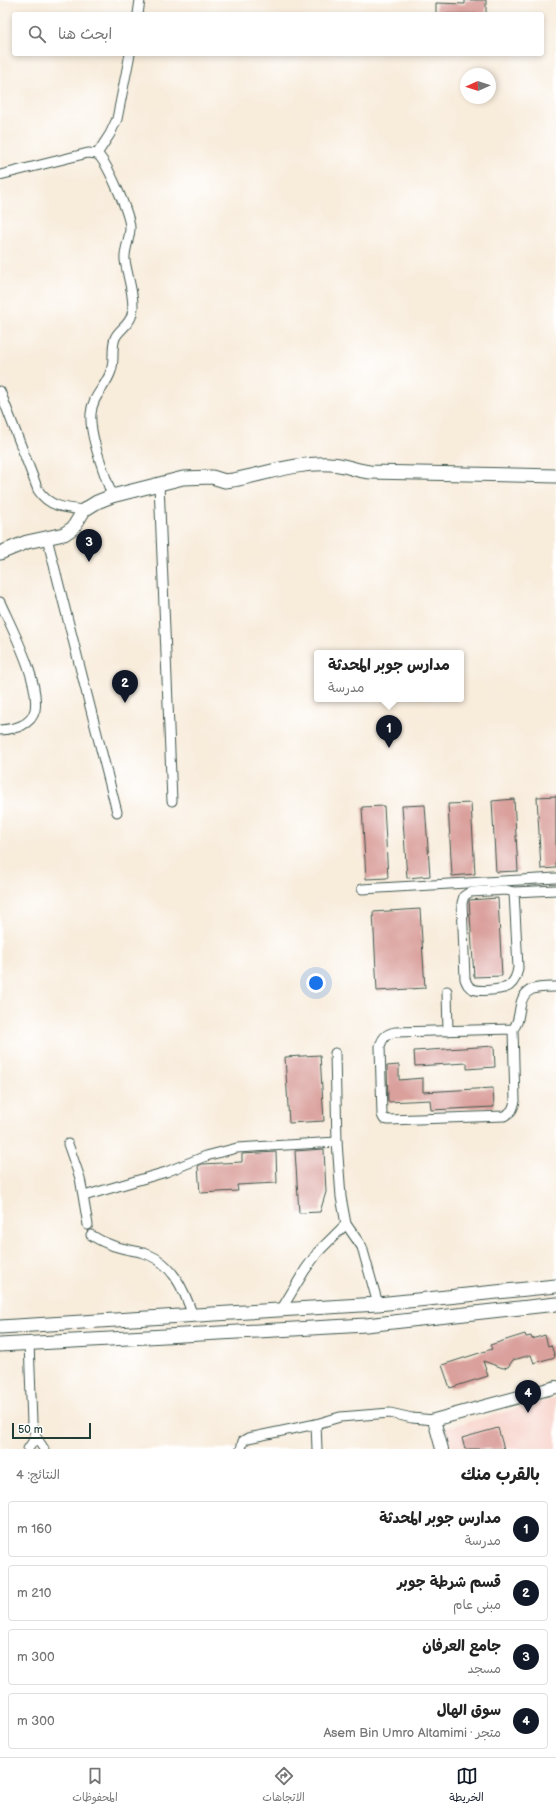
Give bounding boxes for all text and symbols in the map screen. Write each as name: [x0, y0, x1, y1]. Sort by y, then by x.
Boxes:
search box: [12, 12, 544, 56]
icon: search: [26, 23, 48, 45]
text: ابحث هنا: [58, 25, 112, 44]
north arrow: [460, 68, 496, 104]
pin: 3: [76, 529, 102, 562]
popup: [314, 650, 464, 702]
text: مدارس جوبر المحدثة: [328, 656, 450, 675]
pin: 2: [112, 670, 138, 703]
text: مدرسة: [328, 680, 364, 696]
pin: 1: [376, 715, 402, 748]
your location: [306, 973, 326, 993]
pin: 4: [515, 1380, 541, 1413]
scale bar: [12, 1421, 91, 1440]
text: 50 m: [18, 1423, 43, 1436]
text: بالقرب منك: [461, 1465, 540, 1485]
text: النتائج: 4: [16, 1467, 60, 1483]
text: مدارس جوبر المحدثة: [379, 1509, 501, 1528]
text: 160 m: [17, 1521, 52, 1537]
text: 1: [523, 1521, 529, 1537]
text: مدرسة: [465, 1533, 501, 1549]
text: قسم شرطة جوبر: [398, 1573, 501, 1592]
text: 210 m: [17, 1585, 51, 1601]
text: 2: [522, 1585, 530, 1601]
text: مبنى عام: [453, 1597, 501, 1613]
text: جامع العرفان: [422, 1637, 501, 1656]
text: 300 m: [17, 1649, 55, 1665]
text: 3: [522, 1649, 530, 1665]
text: مسجد: [468, 1661, 501, 1677]
text: سوق الهال: [437, 1701, 501, 1720]
text: 300 m: [17, 1713, 55, 1729]
text: 4: [522, 1713, 530, 1729]
text: متجر · Asem Bin Umro Altamimi: [323, 1725, 501, 1741]
tab: المحفوظات: [72, 1765, 118, 1807]
tab: الاتجاهات: [262, 1765, 305, 1807]
tab: الخريطة: [449, 1765, 484, 1807]

